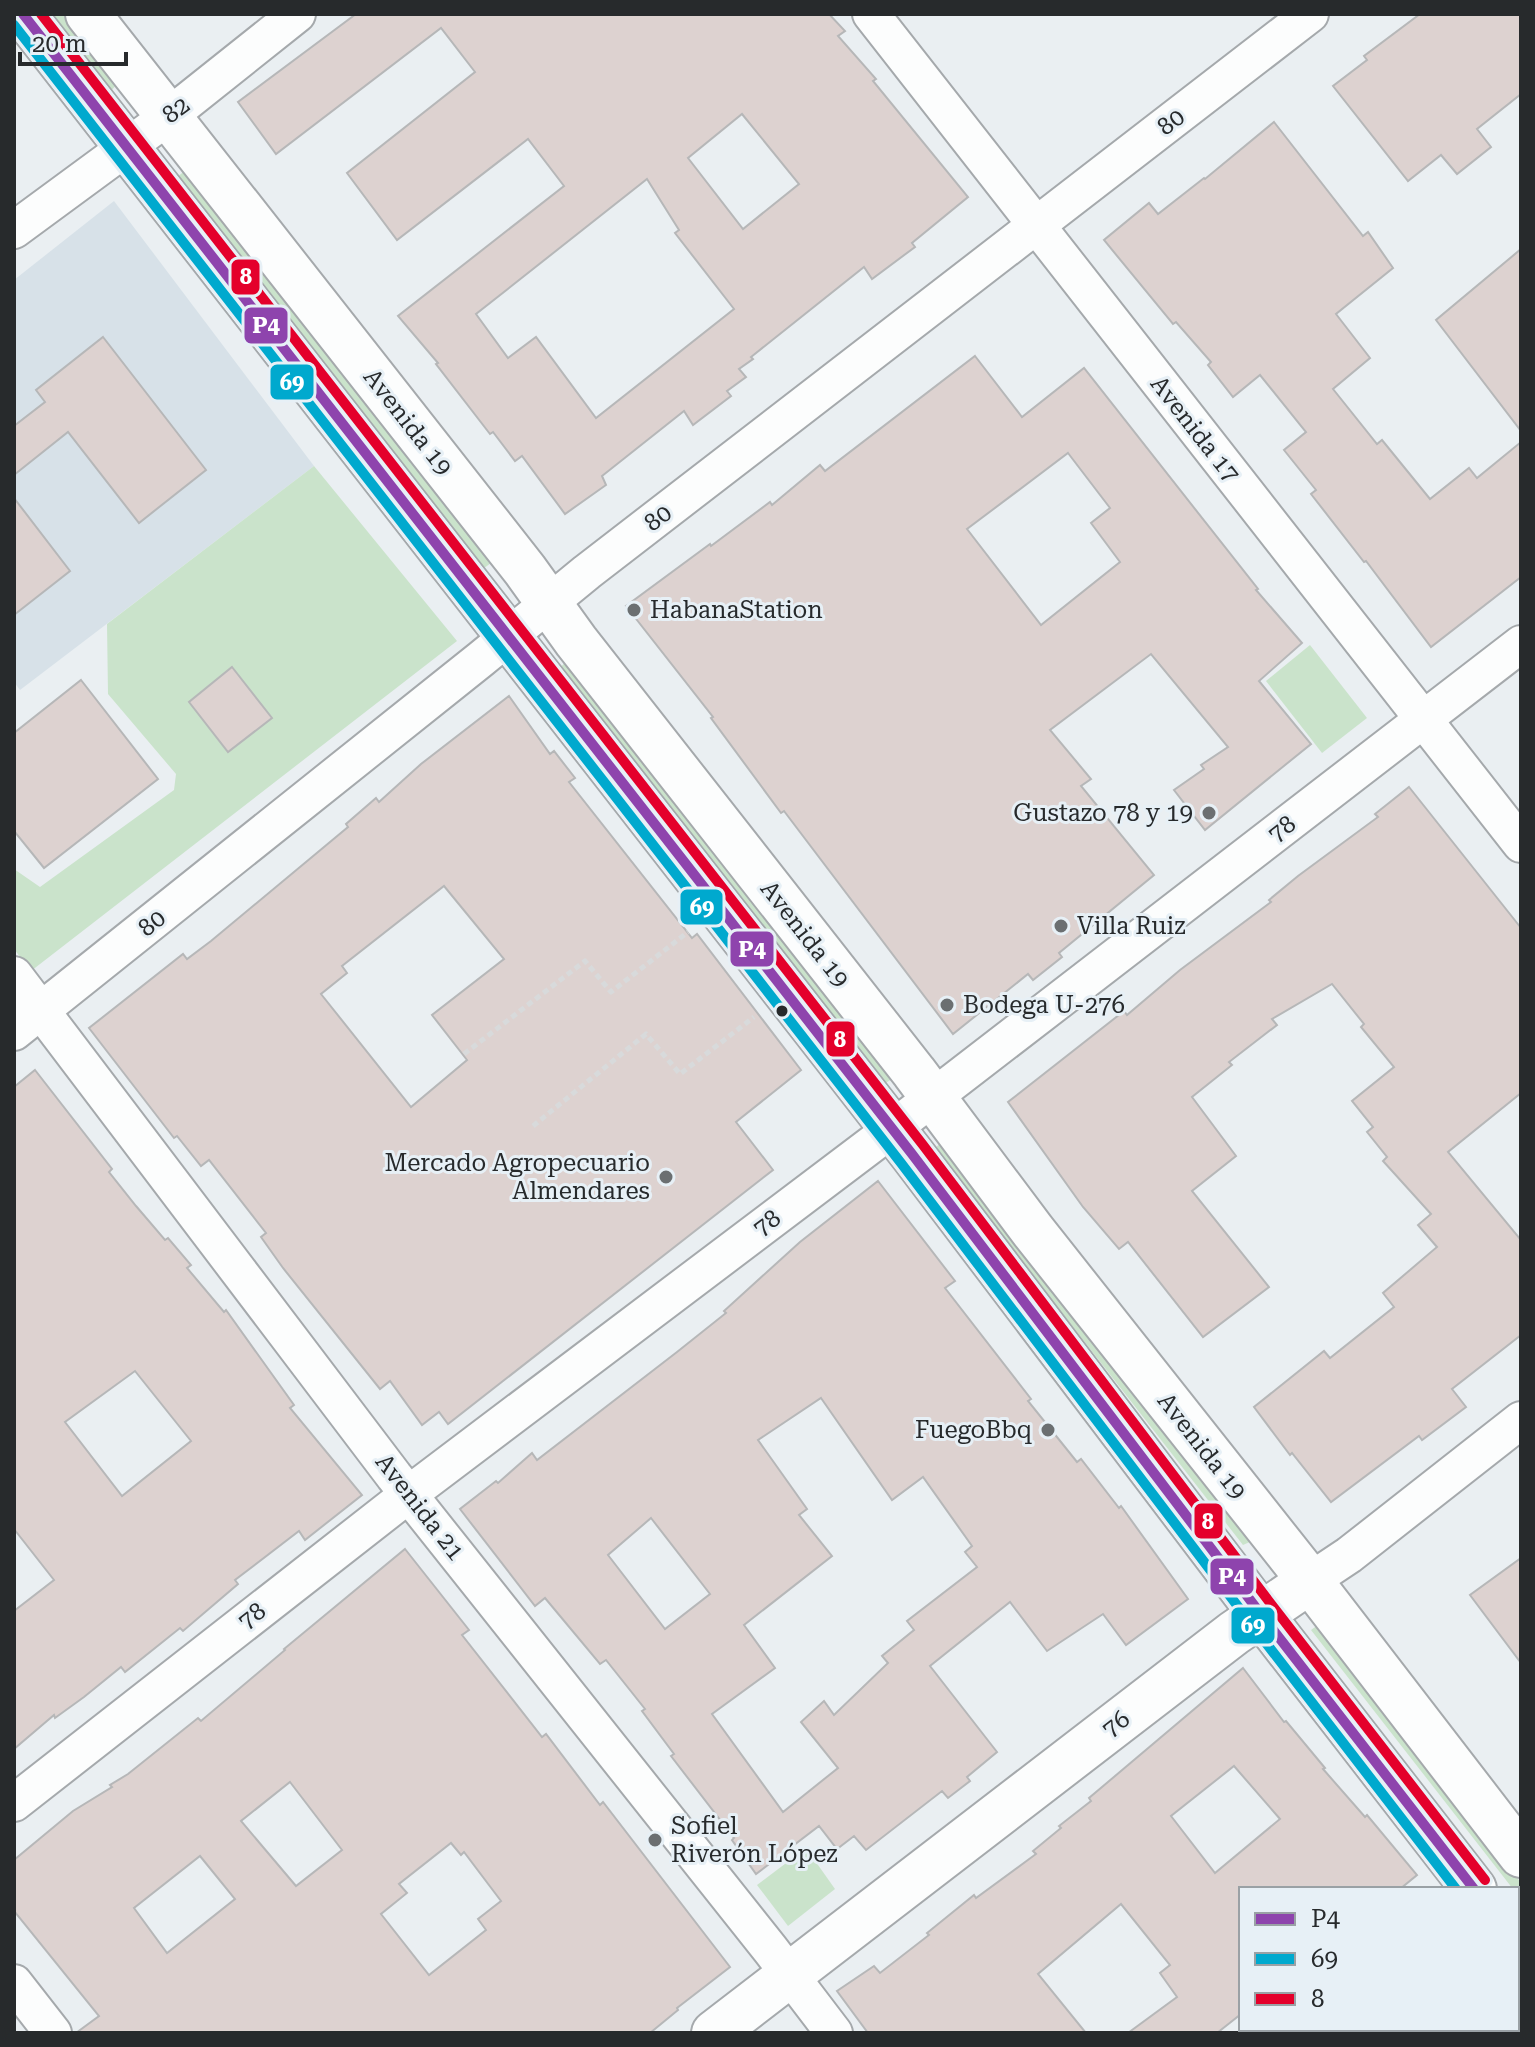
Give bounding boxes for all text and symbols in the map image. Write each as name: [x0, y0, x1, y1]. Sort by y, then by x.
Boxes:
scale bar: [20, 16, 126, 66]
text: 20 m: [32, 30, 87, 58]
street label: 82: [157, 91, 195, 129]
street label: 80: [1152, 103, 1190, 141]
line badge: 8: [230, 258, 261, 296]
text: 8: [240, 264, 252, 289]
line badge: P4: [243, 306, 289, 345]
text: P4: [252, 313, 280, 338]
line badge: 69: [269, 363, 315, 401]
street label: Avenida 19: [358, 363, 458, 481]
text: 69: [280, 370, 304, 395]
street label: Avenida 17: [1145, 370, 1245, 488]
street label: 80: [639, 499, 677, 537]
place label: HabanaStation: [650, 596, 823, 624]
marker: HabanaStation: [625, 601, 643, 619]
place label: Gustazo 78 y 19: [1013, 799, 1193, 827]
marker: Gustazo 78 y 19: [1200, 804, 1218, 822]
street label: 78: [1263, 810, 1301, 848]
street label: Avenida 19: [755, 875, 855, 993]
line badge: 69: [679, 888, 724, 926]
text: 69: [690, 895, 714, 920]
street label: 80: [133, 904, 171, 942]
place label: Villa Ruiz: [1077, 912, 1185, 940]
marker: Villa Ruiz: [1052, 917, 1070, 935]
line badge: P4: [729, 930, 775, 968]
text: P4: [738, 937, 766, 962]
place label: Bodega U-276: [963, 991, 1125, 1019]
marker: Bodega U-276: [938, 996, 956, 1014]
unlabelled marker: [774, 1003, 790, 1019]
line badge: 8: [825, 1020, 856, 1058]
text: 8: [834, 1027, 846, 1052]
place label: Mercado Agropecuario Almendares: [385, 1149, 650, 1205]
marker: Mercado Agropecuario Almendares: [657, 1168, 675, 1186]
street label: 78: [748, 1204, 786, 1242]
street label: Avenida 19: [1152, 1387, 1252, 1505]
place label: FuegoBbq: [915, 1416, 1032, 1444]
marker: FuegoBbq: [1039, 1421, 1057, 1439]
street label: Avenida 21: [370, 1448, 470, 1566]
line badge: 8: [1193, 1502, 1224, 1540]
text: 8: [1202, 1509, 1214, 1534]
line badge: P4: [1209, 1557, 1255, 1596]
text: P4: [1218, 1564, 1246, 1589]
street label: 78: [233, 1597, 271, 1635]
line badge: 69: [1230, 1606, 1276, 1645]
text: 69: [1241, 1613, 1265, 1638]
street label: 76: [1097, 1705, 1135, 1743]
place label: Sofiel Riverón López: [671, 1812, 838, 1868]
marker: Sofiel Riverón López: [646, 1831, 664, 1849]
legend: [1239, 1887, 1519, 2031]
text: P4: [1311, 1905, 1341, 1933]
text: 69: [1311, 1945, 1338, 1973]
text: 8: [1311, 1985, 1324, 2013]

